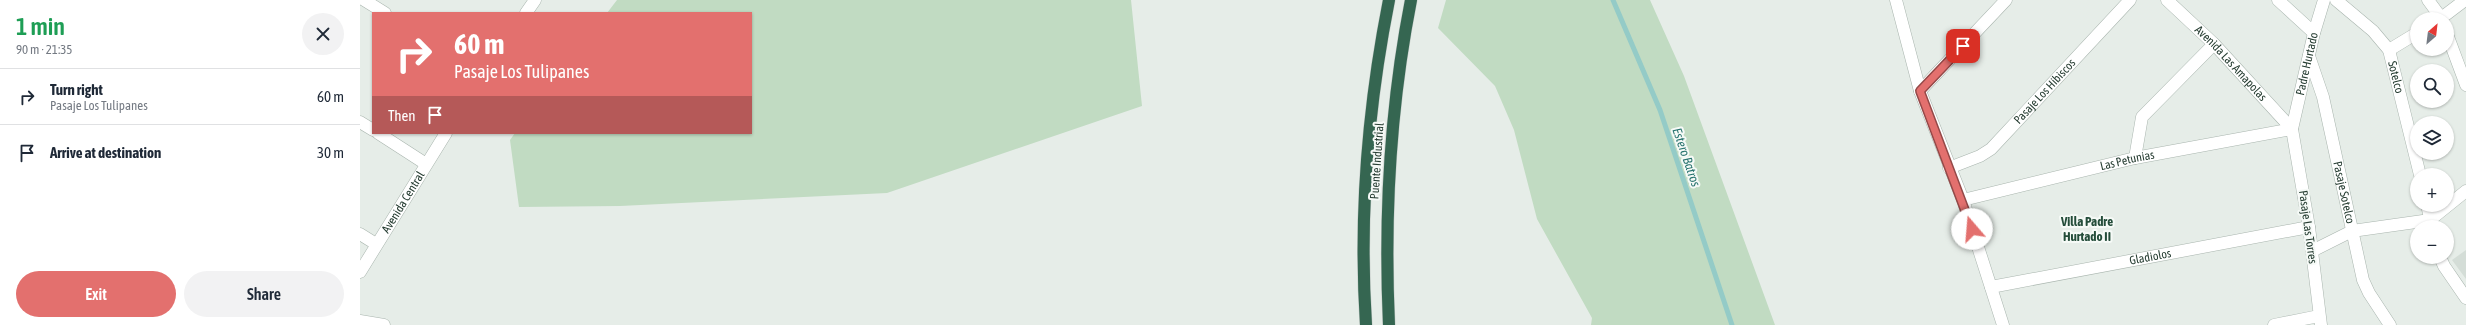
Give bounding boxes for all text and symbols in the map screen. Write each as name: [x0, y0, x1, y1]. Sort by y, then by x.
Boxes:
north arrow: [2410, 12, 2454, 56]
map controls: [2410, 12, 2454, 264]
text: 1 min: [16, 13, 65, 40]
button: close: [302, 13, 344, 55]
street label: Avenida Las Amapolas: [2192, 23, 2270, 104]
icon: right: [388, 28, 440, 80]
text: 60 m: [454, 28, 504, 60]
pin: [1946, 29, 1980, 63]
street label: Padre Hurtado: [2293, 31, 2321, 97]
icon: arrive: [1952, 35, 1974, 57]
text: 90 m · 21:35: [16, 42, 72, 57]
street label: Pasaje Los Hibiscos: [2011, 56, 2078, 127]
street label: Sotelco: [2385, 60, 2407, 95]
text: Pasaje Los Tulipanes: [454, 61, 589, 82]
button: search: [2410, 64, 2454, 108]
text: Turn right: [50, 81, 103, 98]
icon: right: [16, 86, 38, 108]
text: 60 m: [317, 88, 344, 105]
text: Pasaje Los Tulipanes: [50, 98, 148, 113]
icon: arrive: [424, 104, 446, 126]
text: Then: [388, 107, 416, 124]
button: layers: [2410, 116, 2454, 160]
street label: Puente Industrial: [1367, 122, 1387, 200]
water label: Estero Batros: [1669, 126, 1704, 189]
icon: arrive: [16, 142, 38, 164]
text: Arrive at destination: [50, 144, 161, 161]
text: 30 m: [317, 144, 344, 161]
street label: Las Petunias: [2099, 148, 2155, 173]
street label: Pasaje Sotelco: [2330, 160, 2358, 225]
street label: Avenida Central: [379, 168, 428, 236]
button: +: [2410, 168, 2454, 212]
street label: Pasaje Las Torres: [2296, 189, 2320, 265]
position arrow: [1951, 208, 1993, 250]
district label: Villa Padre Hurtado II: [2060, 214, 2113, 244]
button: −: [2410, 220, 2454, 264]
street label: Gladiolos: [2128, 246, 2172, 268]
button: Exit: [16, 271, 176, 317]
button: Share: [184, 271, 344, 317]

